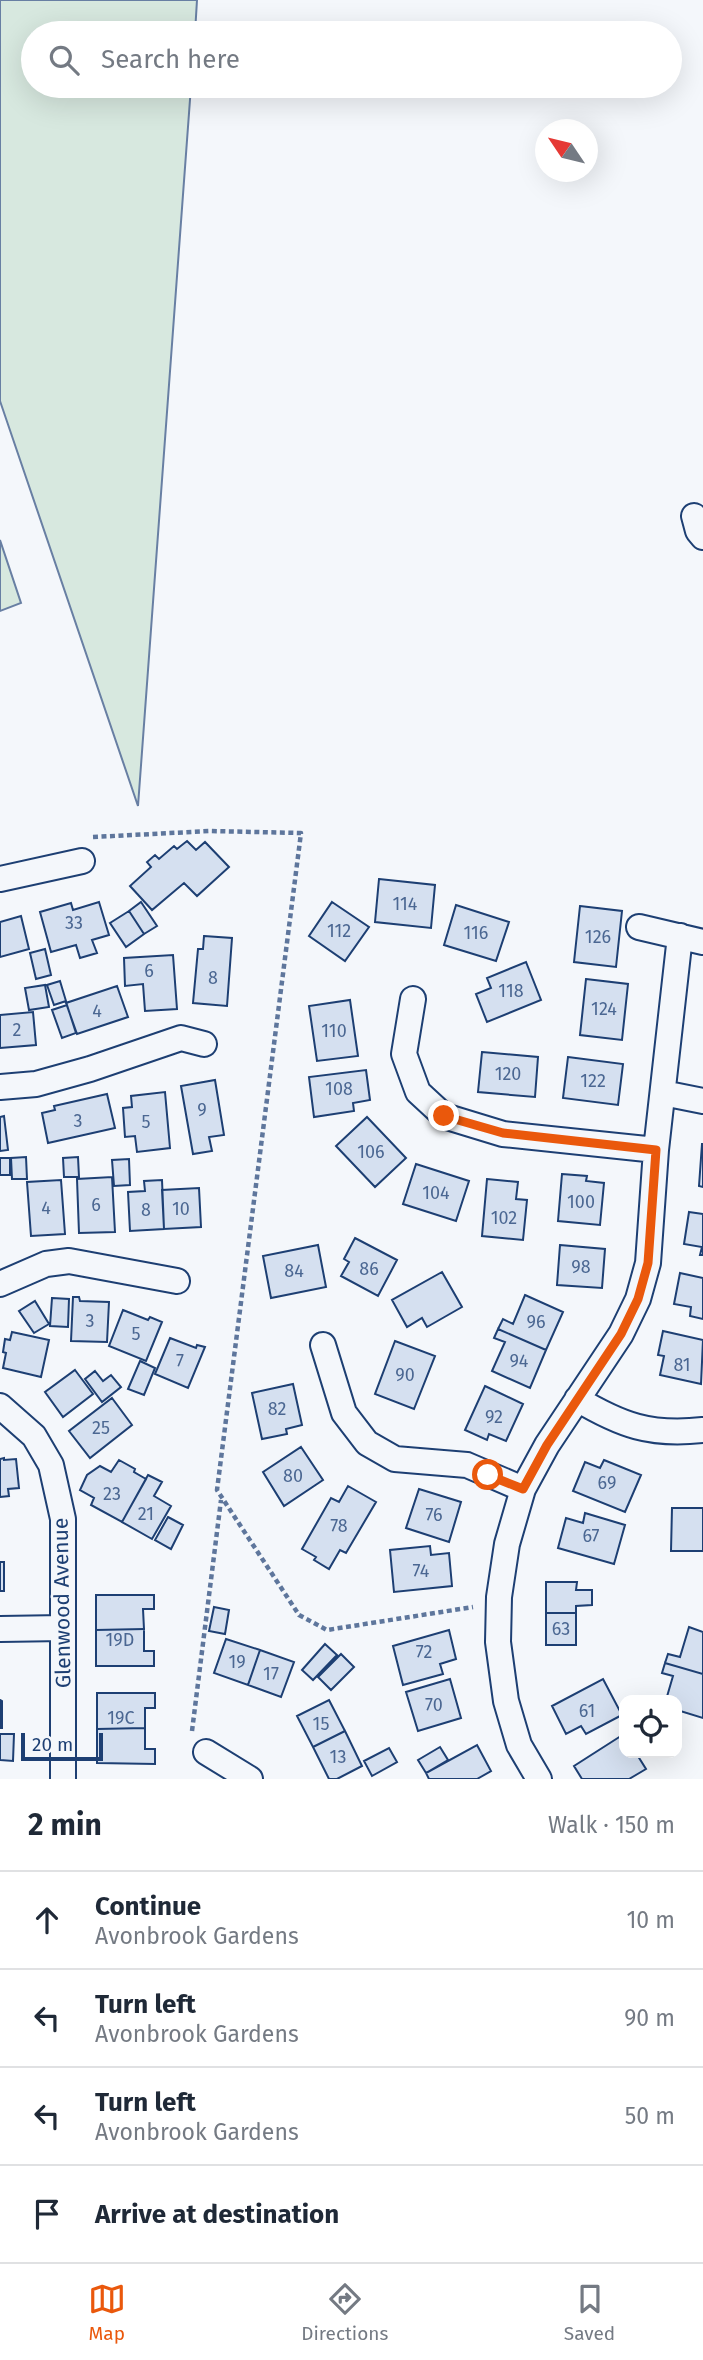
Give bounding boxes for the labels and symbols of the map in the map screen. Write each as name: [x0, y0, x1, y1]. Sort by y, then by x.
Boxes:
north arrow: [535, 119, 598, 182]
house number: 114: [393, 893, 418, 915]
house number: 33: [65, 912, 83, 934]
house number: 112: [327, 920, 351, 942]
house number: 116: [464, 922, 488, 944]
house number: 126: [585, 926, 611, 948]
house number: 6: [144, 960, 154, 982]
house number: 8: [208, 967, 218, 989]
house number: 118: [498, 980, 524, 1002]
house number: 124: [591, 998, 617, 1020]
house number: 4: [92, 1000, 102, 1022]
house number: 2: [13, 1019, 22, 1041]
house number: 110: [321, 1020, 347, 1042]
house number: 120: [495, 1063, 521, 1085]
house number: 122: [580, 1070, 606, 1092]
house number: 108: [325, 1078, 353, 1100]
house number: 9: [197, 1099, 207, 1121]
route end: [428, 1100, 459, 1131]
house number: 3: [74, 1110, 82, 1132]
house number: 5: [141, 1111, 151, 1133]
house number: 106: [357, 1141, 385, 1163]
house number: 104: [422, 1182, 450, 1204]
house number: 100: [567, 1191, 595, 1213]
house number: 6: [91, 1194, 101, 1216]
house number: 4: [41, 1197, 51, 1219]
house number: 10: [172, 1198, 190, 1220]
house number: 8: [141, 1199, 151, 1221]
house number: 102: [491, 1207, 517, 1229]
house number: 98: [571, 1256, 591, 1278]
house number: 86: [359, 1258, 379, 1280]
house number: 84: [284, 1260, 304, 1282]
house number: 3: [86, 1310, 94, 1332]
house number: 96: [526, 1311, 546, 1333]
house number: 5: [131, 1323, 141, 1345]
house number: 7: [176, 1350, 184, 1372]
house number: 94: [510, 1350, 529, 1372]
house number: 81: [673, 1354, 691, 1376]
house number: 90: [395, 1364, 415, 1386]
house number: 82: [268, 1398, 286, 1420]
house number: 92: [485, 1406, 503, 1428]
house number: 25: [92, 1417, 110, 1439]
route start: [472, 1459, 503, 1490]
house number: 80: [283, 1465, 303, 1487]
house number: 69: [598, 1472, 616, 1494]
house number: 23: [103, 1483, 121, 1505]
house number: 21: [138, 1503, 154, 1525]
house number: 76: [425, 1504, 443, 1526]
house number: 78: [330, 1515, 348, 1537]
street label: Glenwood Avenue: [48, 1518, 76, 1688]
house number: 67: [582, 1525, 600, 1547]
house number: 74: [413, 1560, 430, 1582]
house number: 63: [552, 1618, 570, 1640]
house number: 19D: [106, 1629, 134, 1651]
house number: 72: [416, 1641, 432, 1663]
house number: 19: [228, 1651, 246, 1673]
house number: 17: [263, 1663, 279, 1685]
house number: 70: [425, 1694, 443, 1716]
house number: 61: [579, 1700, 595, 1722]
house number: 19C: [107, 1707, 135, 1729]
house number: 15: [313, 1713, 329, 1735]
scale bar: [21, 1730, 103, 1762]
house number: 13: [330, 1746, 346, 1768]

